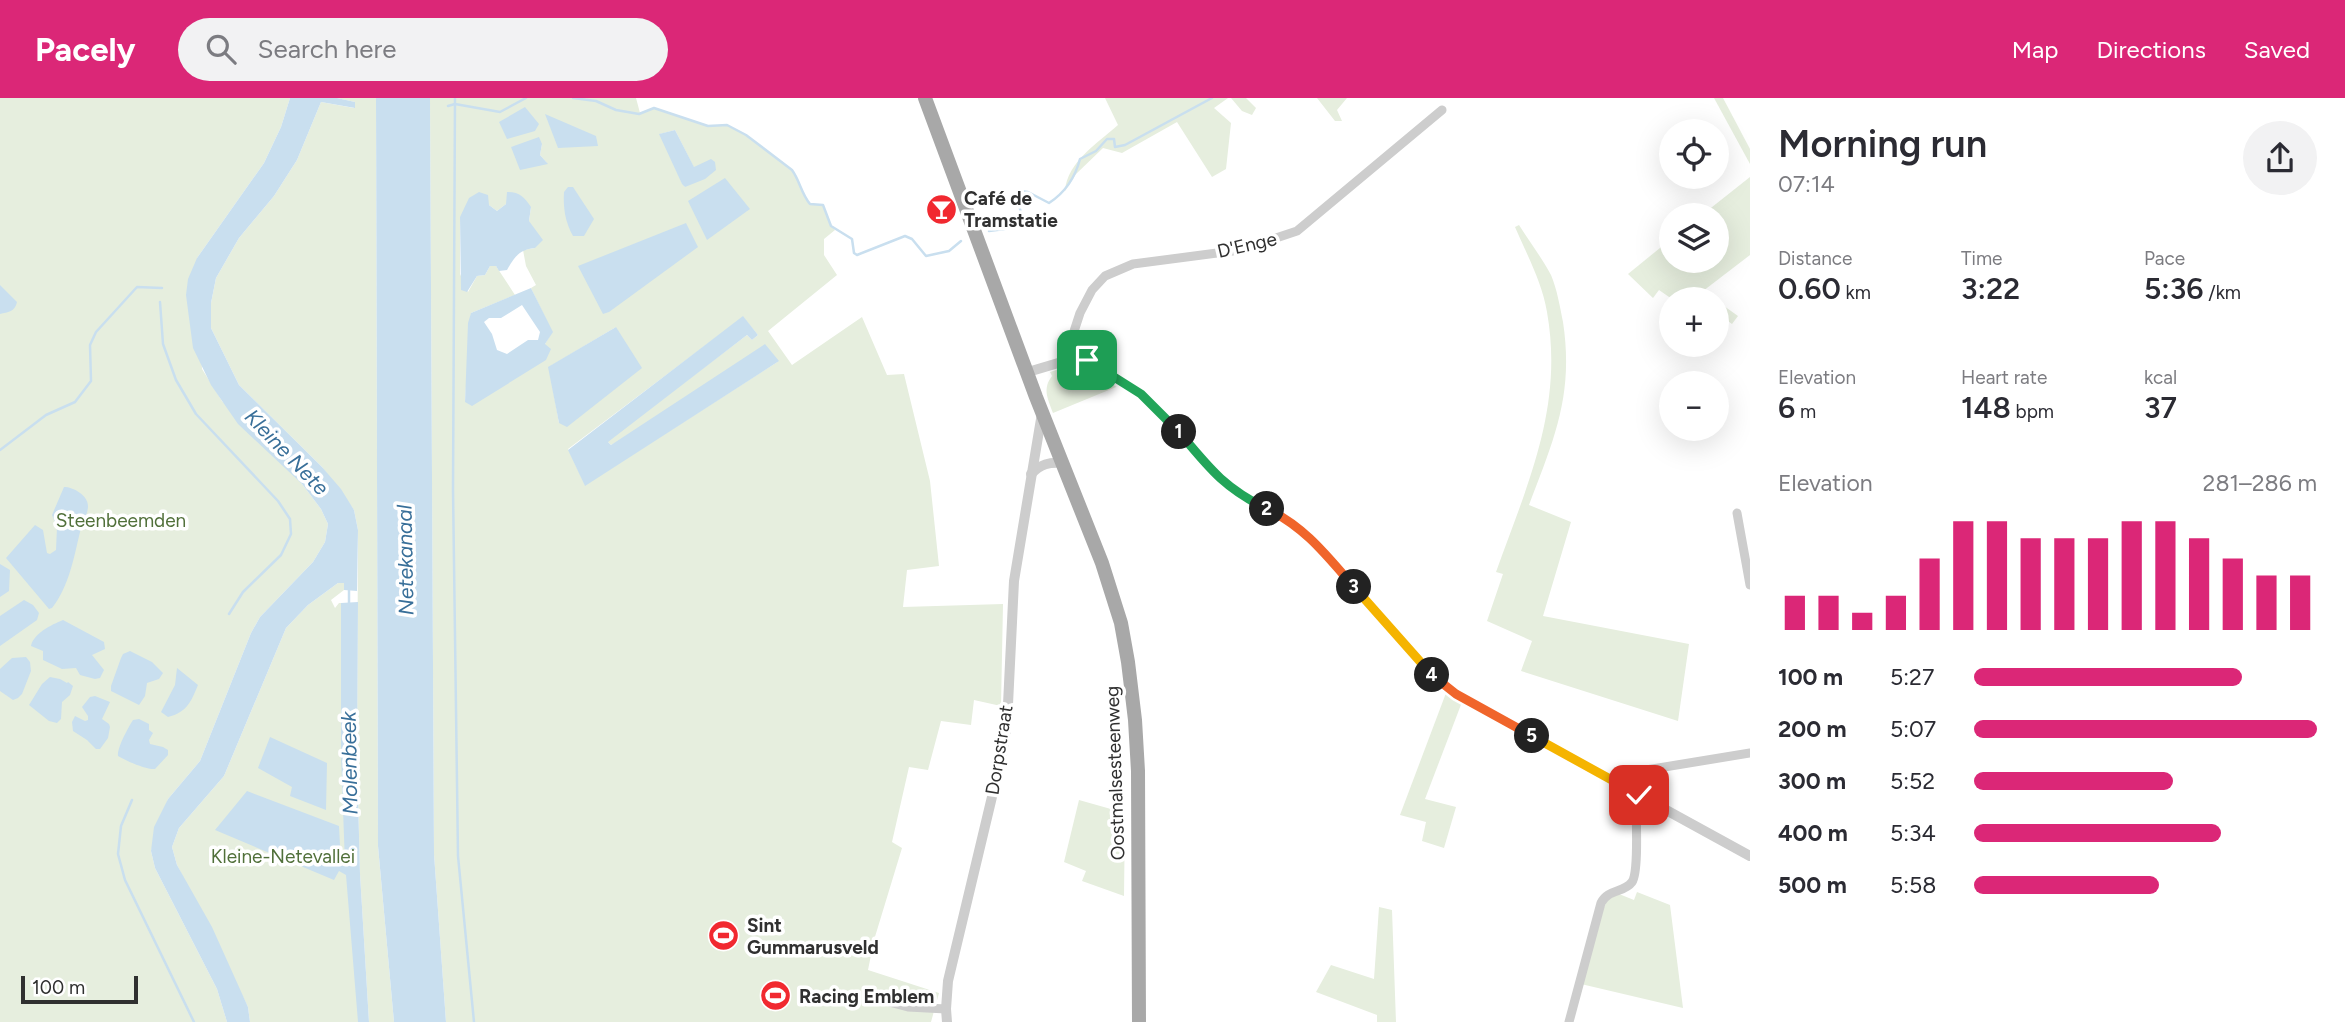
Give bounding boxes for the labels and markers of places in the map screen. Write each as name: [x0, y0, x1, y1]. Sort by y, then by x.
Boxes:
place label: Café de Tramstatie: [964, 187, 1058, 232]
bar icon: Café de Tramstatie: [924, 192, 958, 226]
pin: [1057, 330, 1117, 390]
pin: 1: [1162, 414, 1196, 450]
pin: 2: [1250, 492, 1284, 526]
pin: 3: [1336, 570, 1372, 604]
pin: 4: [1414, 658, 1450, 692]
pin: 5: [1514, 718, 1550, 754]
pin: [1609, 765, 1669, 825]
place label: Sint Gummarusveld: [747, 914, 879, 959]
sports icon: Sint Gummarusveld: [707, 919, 741, 953]
sports icon: Racing Emblem: [759, 979, 793, 1013]
place label: Racing Emblem: [799, 985, 934, 1008]

